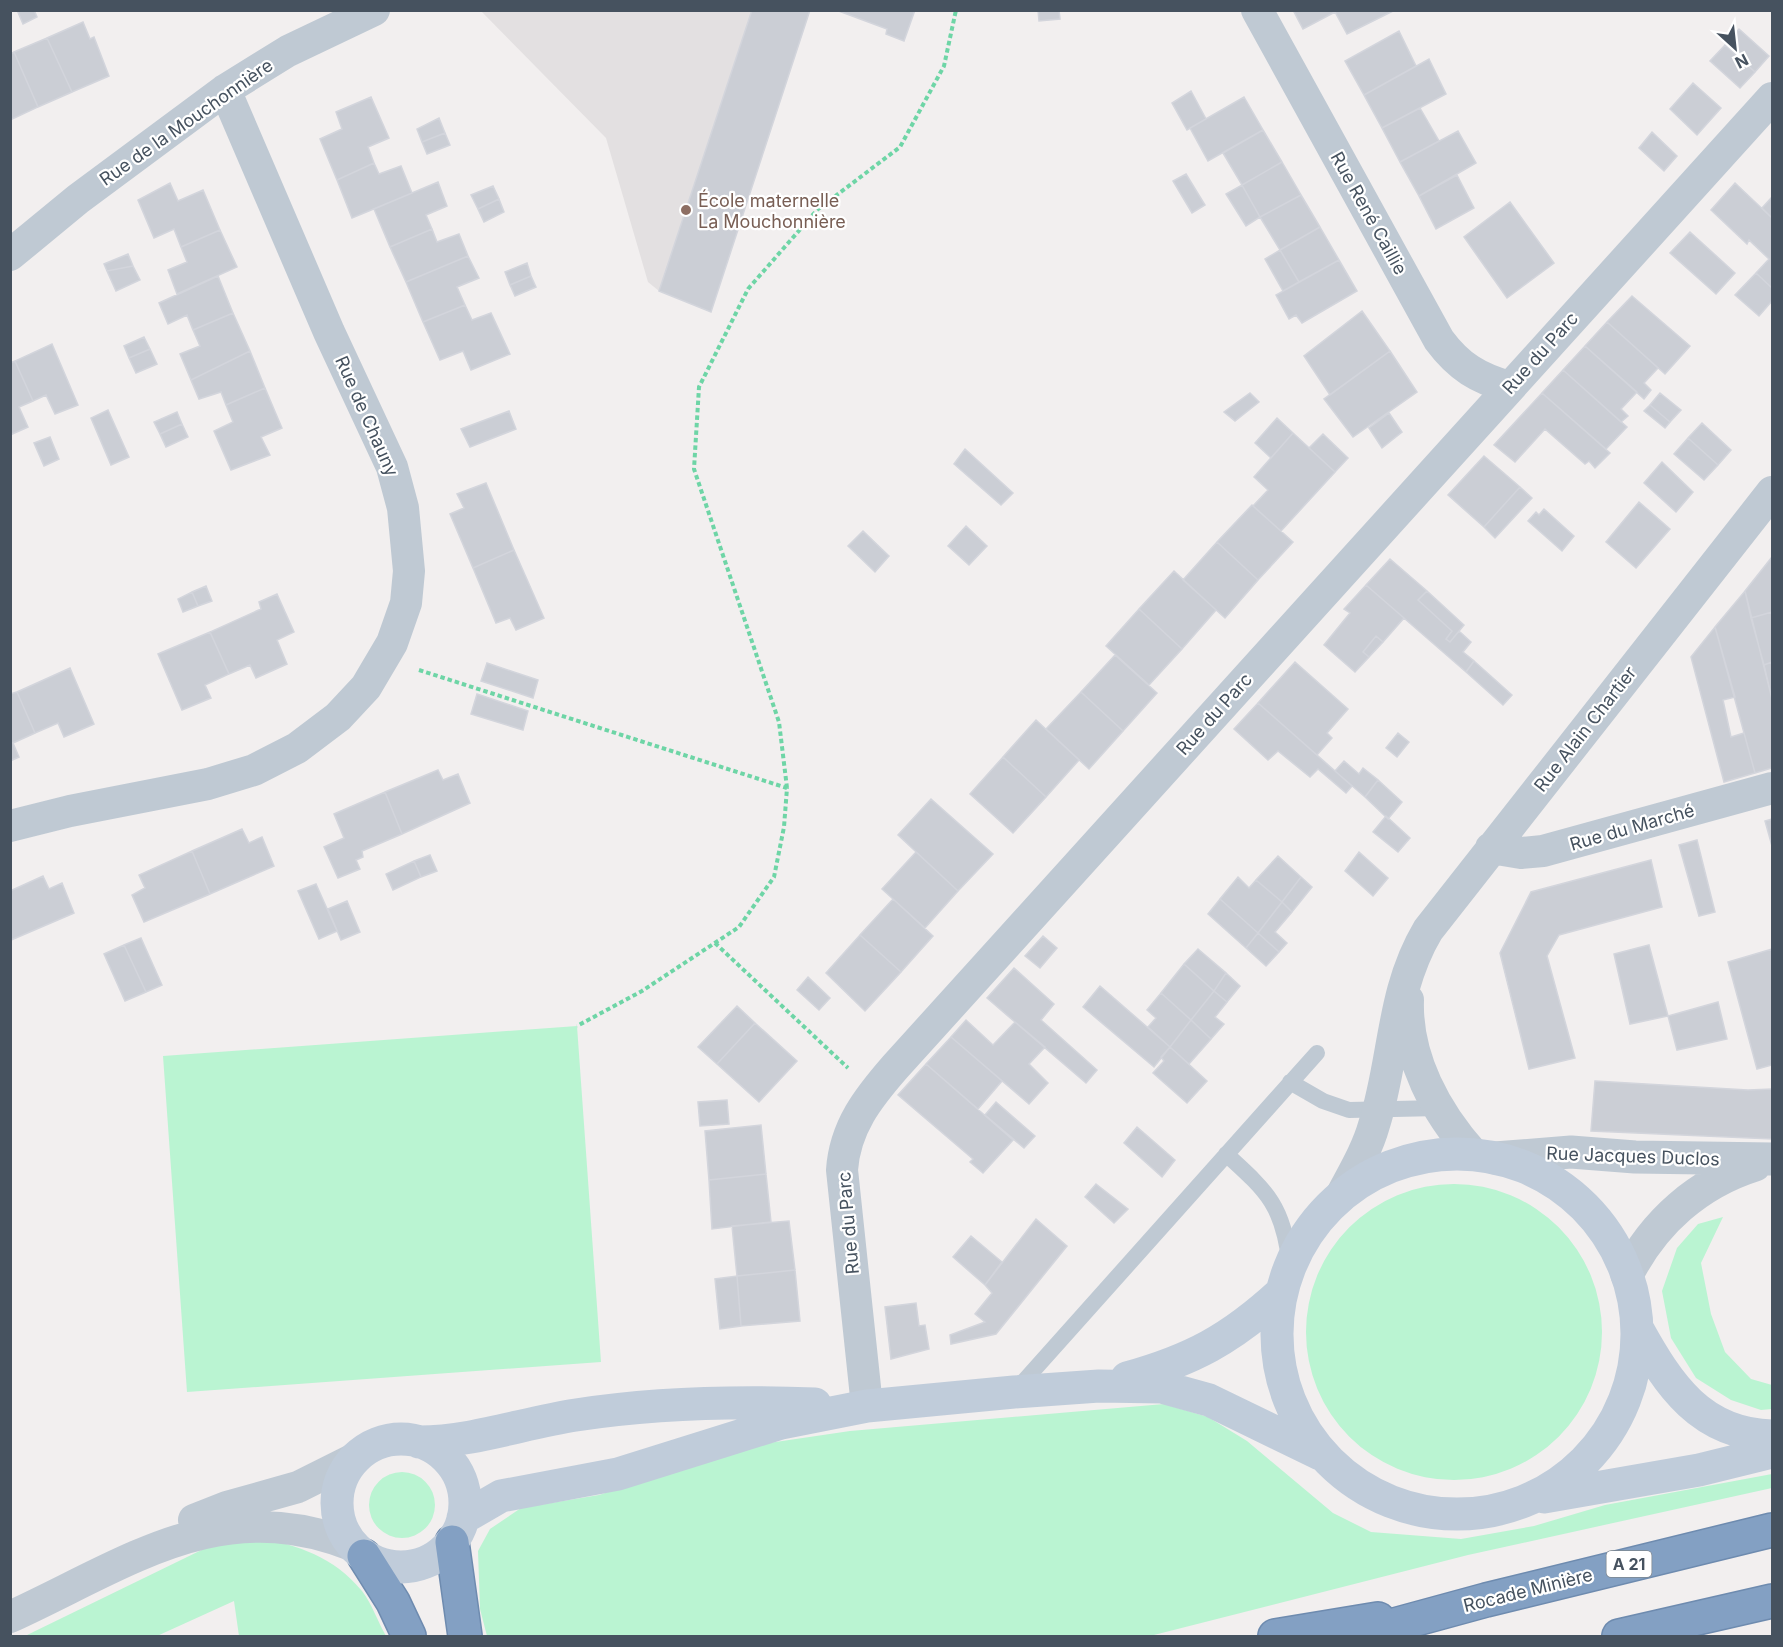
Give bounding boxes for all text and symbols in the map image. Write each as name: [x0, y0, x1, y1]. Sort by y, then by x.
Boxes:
north arrow: [1705, 18, 1765, 78]
text: N: [1732, 50, 1752, 73]
street label: Rue de la Mouchonnière: [95, 54, 277, 190]
street label: Rue René Caillie: [1327, 148, 1411, 278]
place label: École maternelle La Mouchonnière: [698, 189, 846, 232]
marker: École maternelle La Mouchonnière: [679, 203, 693, 217]
street label: Rue du Parc: [1498, 308, 1582, 398]
street label: Rue de Chauny: [331, 353, 403, 479]
street label: Rue Alain Chartier: [1530, 662, 1641, 796]
street label: Rue du Parc: [1172, 669, 1256, 759]
street label: Rue du Marché: [1567, 799, 1697, 855]
street label: Rue Jacques Duclos: [1546, 1142, 1720, 1170]
street label: Rue du Parc: [833, 1171, 863, 1275]
road number: A 21: [1606, 1551, 1652, 1577]
street label: Rocade Minière: [1461, 1564, 1595, 1616]

